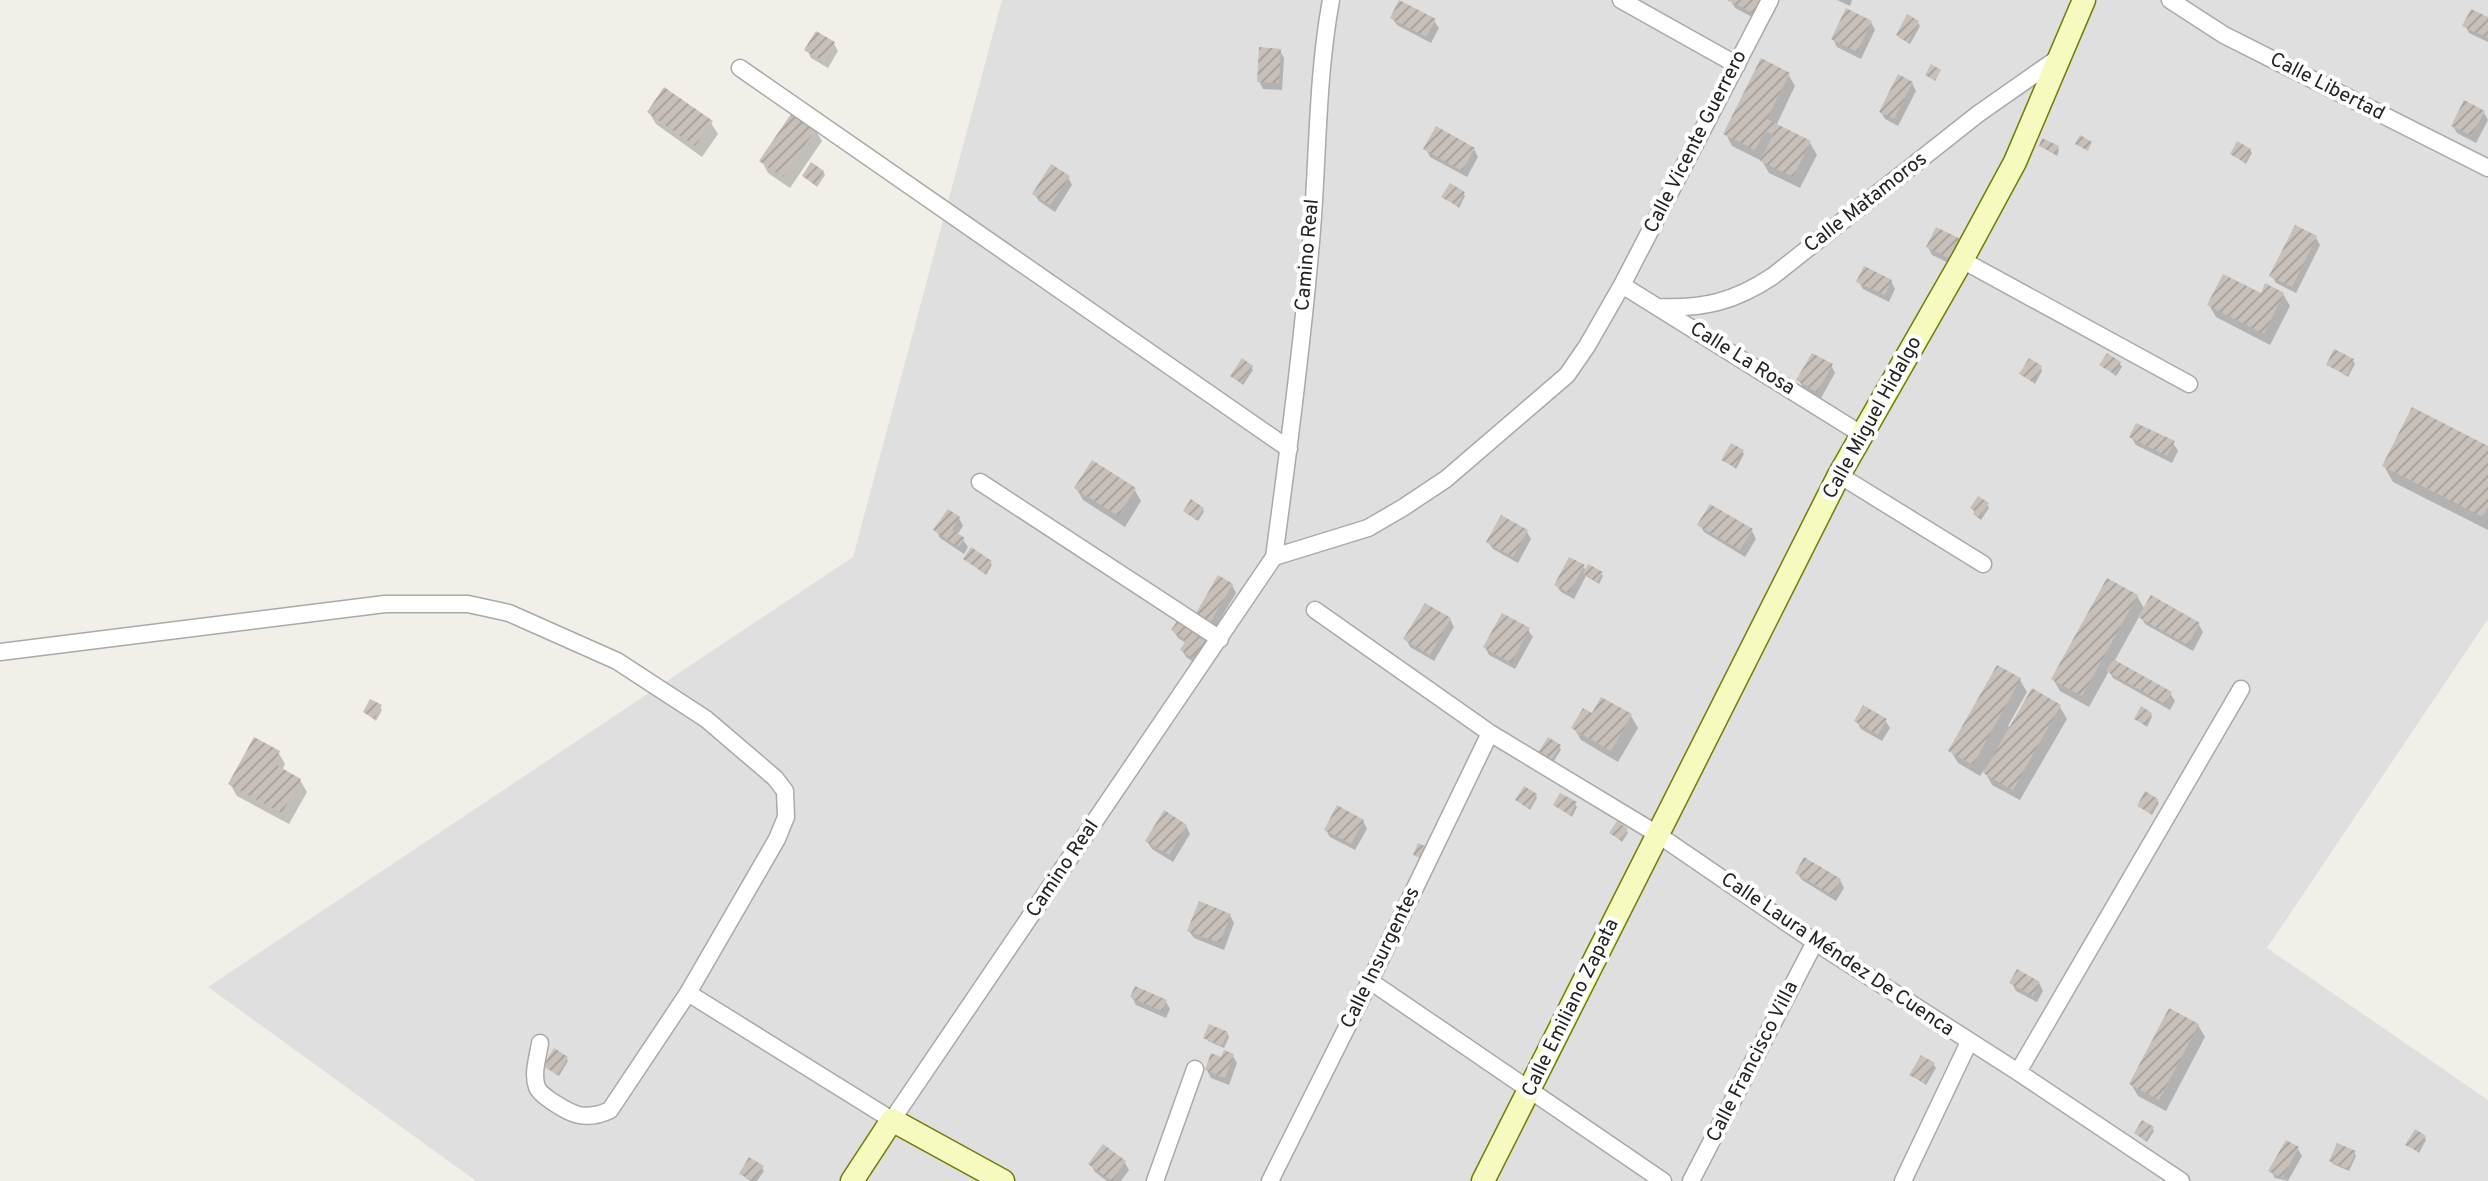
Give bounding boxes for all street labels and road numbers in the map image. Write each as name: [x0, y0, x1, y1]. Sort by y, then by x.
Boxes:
street label: Calle Vicente Guerrero: [1639, 46, 1753, 238]
street label: Calle Libertad: [2265, 47, 2389, 127]
street label: Calle Matamoros: [1799, 147, 1933, 259]
street label: Camino Real: [1290, 198, 1326, 312]
street label: Calle La Rosa: [1685, 316, 1799, 402]
street label: Calle Miguel Hidalgo: [1817, 332, 1929, 504]
street label: Camino Real: [1021, 815, 1105, 923]
street label: Calle Laura Méndez De Cuenca: [1715, 867, 1959, 1043]
street label: Calle Insurgentes: [1335, 883, 1427, 1033]
street label: Calle Emiliano Zapata: [1517, 915, 1625, 1101]
street label: Calle Francisco Villa: [1701, 977, 1805, 1147]

